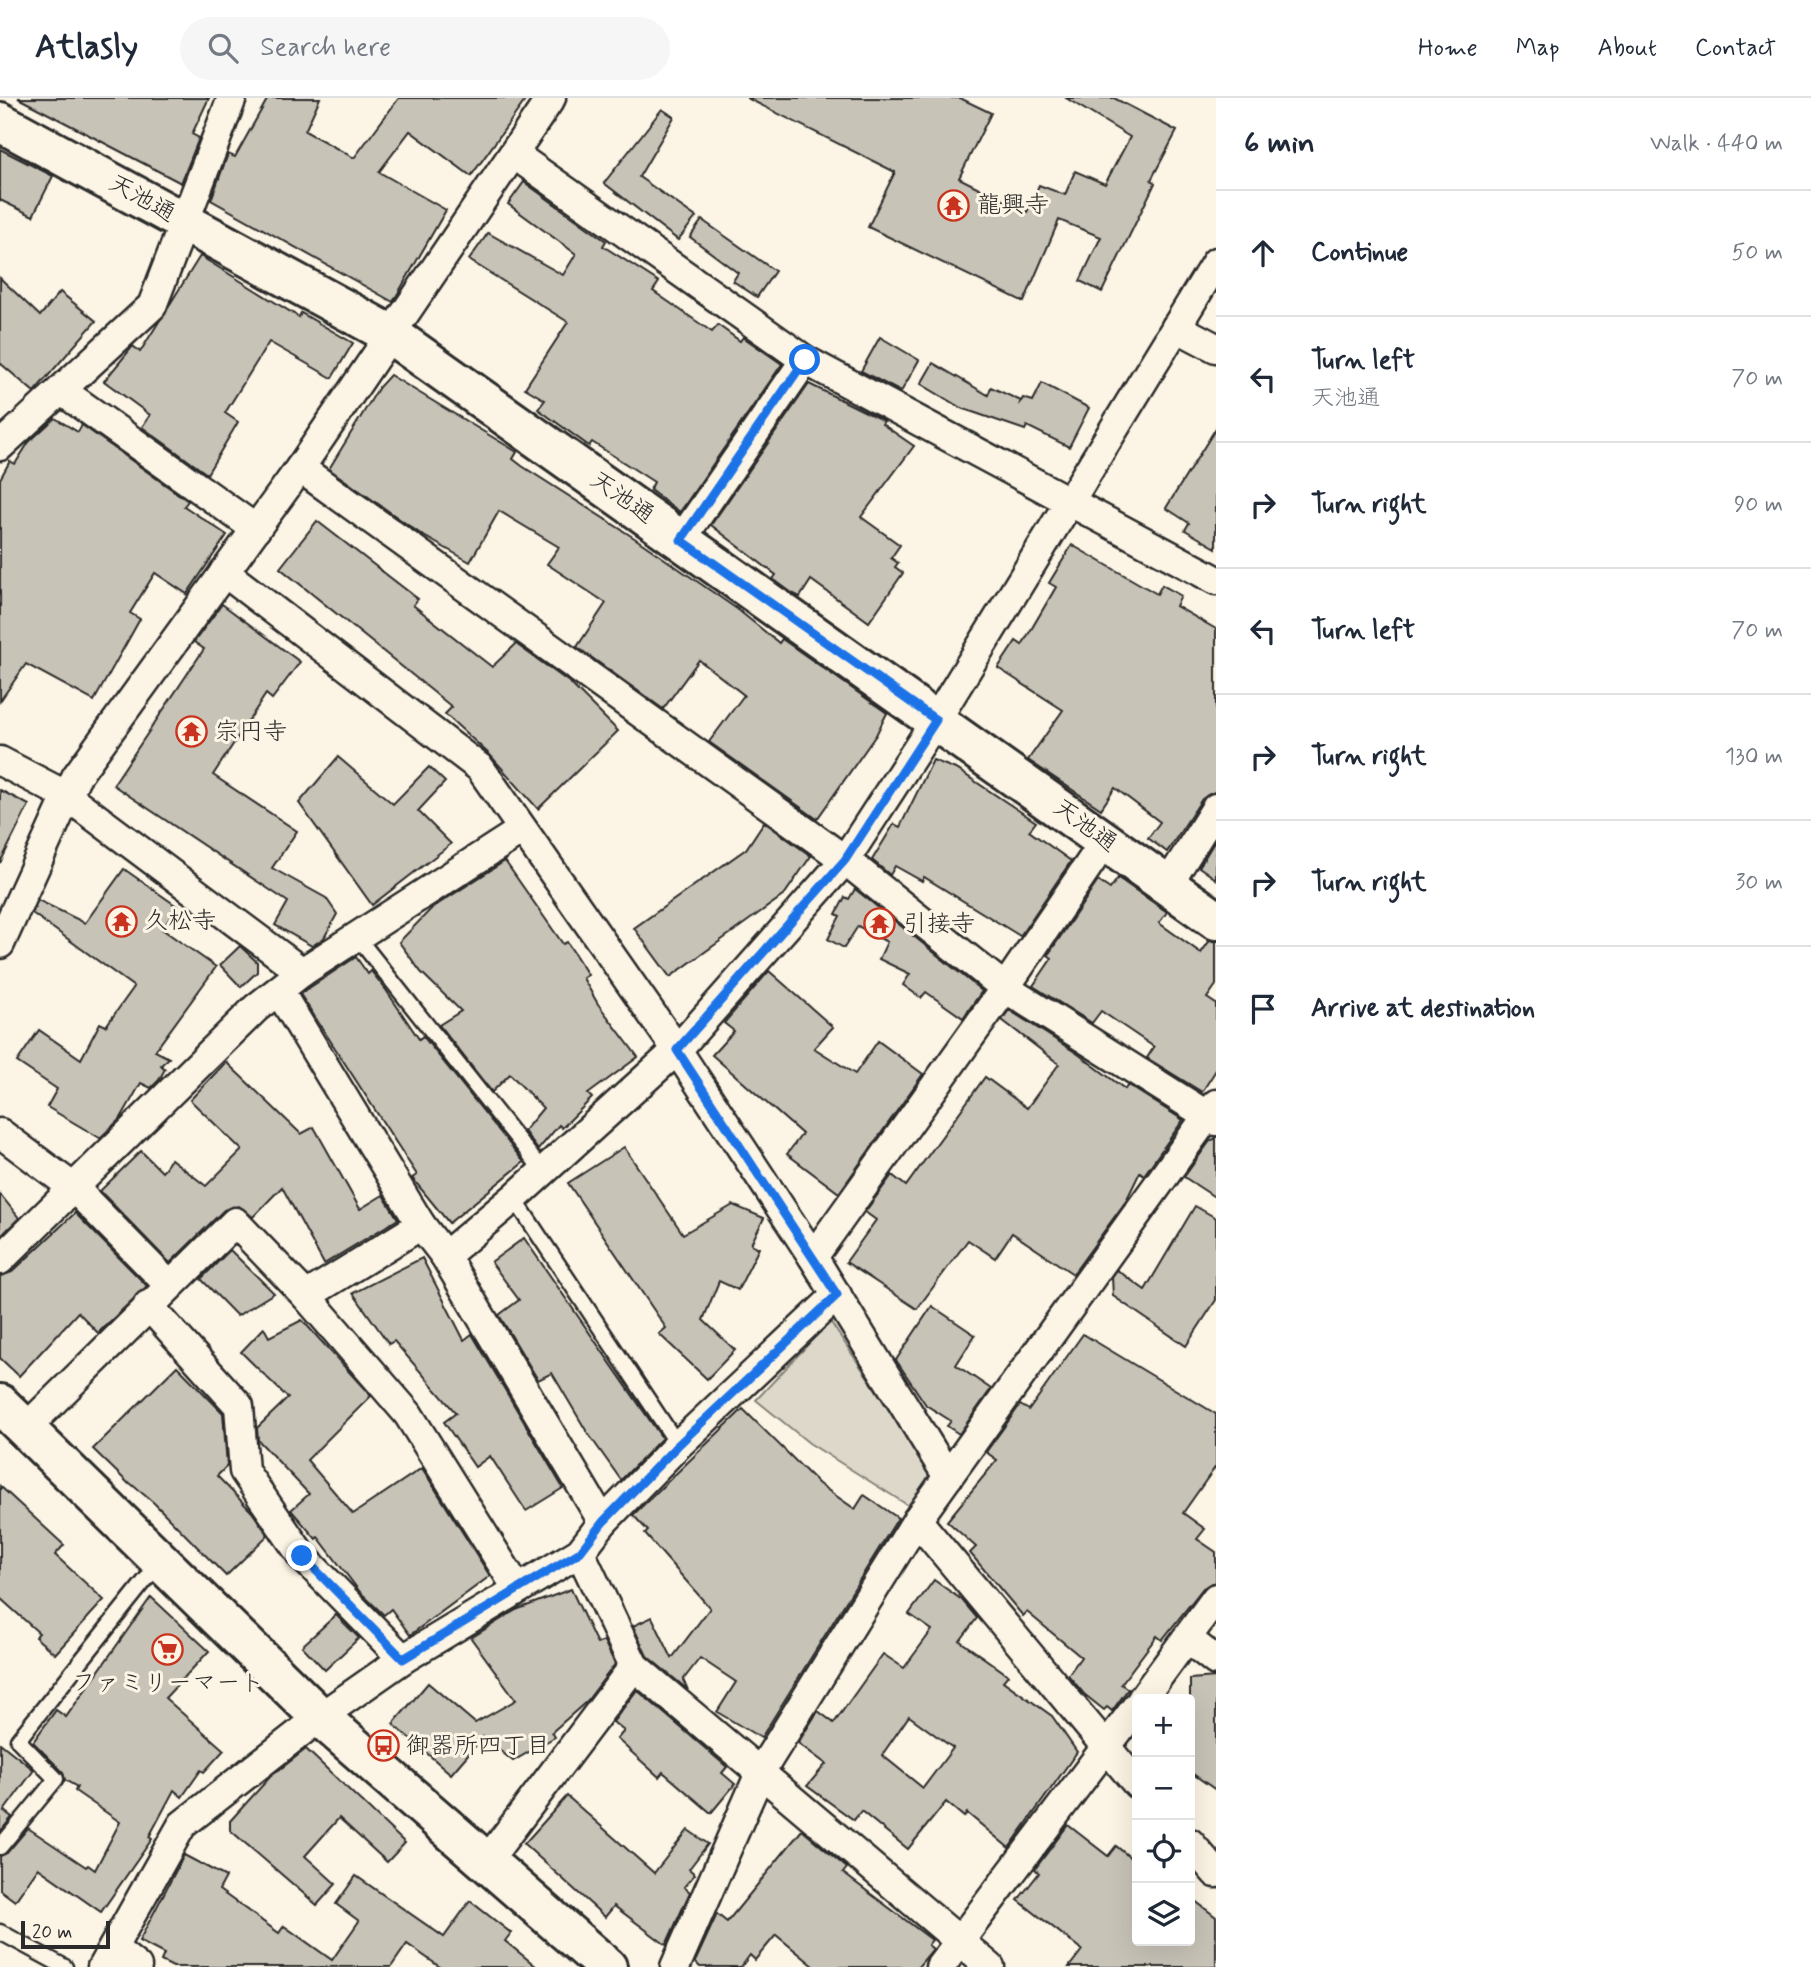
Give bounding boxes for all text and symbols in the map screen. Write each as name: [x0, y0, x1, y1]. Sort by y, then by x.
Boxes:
search box: [180, 17, 670, 80]
text: Atlasly: [35, 26, 138, 70]
icon: search: [204, 29, 242, 67]
text: Search here: [260, 31, 391, 65]
text: Home: [1418, 33, 1478, 64]
text: Map: [1516, 33, 1560, 64]
text: About: [1598, 33, 1657, 64]
text: Contact: [1695, 33, 1776, 64]
text: 6 min: [1244, 124, 1315, 163]
text: Walk · 440 m: [1650, 129, 1783, 159]
street label: 天池通: [103, 168, 181, 230]
temple icon: 龍興寺: [937, 188, 971, 222]
place label: 龍興寺: [977, 190, 1049, 221]
icon: ahead: [1244, 234, 1282, 272]
text: Continue: [1311, 236, 1408, 270]
text: 50 m: [1732, 238, 1783, 268]
route start: [789, 344, 820, 375]
text: Turn left: [1311, 344, 1415, 378]
icon: left: [1244, 360, 1282, 398]
text: 70 m: [1731, 364, 1783, 394]
text: 天池通: [1311, 384, 1380, 414]
street label: 天池通: [584, 465, 660, 531]
icon: right: [1244, 486, 1282, 524]
text: Turn right: [1311, 488, 1427, 522]
text: 90 m: [1734, 490, 1783, 520]
icon: left: [1244, 612, 1282, 650]
text: Turn left: [1311, 614, 1415, 648]
text: 70 m: [1731, 616, 1783, 646]
temple icon: 宗円寺: [175, 715, 209, 749]
place label: 宗円寺: [215, 717, 287, 748]
icon: right: [1244, 738, 1282, 776]
text: Turn right: [1311, 740, 1427, 774]
text: 130 m: [1725, 742, 1783, 772]
street label: 天池通: [1047, 792, 1123, 860]
icon: right: [1244, 864, 1282, 902]
text: Turn right: [1311, 866, 1427, 900]
text: 30 m: [1735, 868, 1783, 898]
temple icon: 久松寺: [104, 904, 138, 938]
place label: 久松寺: [144, 906, 216, 937]
temple icon: 引接寺: [863, 907, 897, 941]
place label: 引接寺: [903, 909, 975, 940]
icon: arrive: [1244, 990, 1282, 1028]
text: Arrive at destination: [1311, 992, 1535, 1026]
route end: [286, 1540, 317, 1571]
supermarket icon: ファミリーマート: [151, 1632, 185, 1666]
place label: ファミリーマート: [72, 1668, 264, 1699]
map controls: [1132, 1694, 1195, 1946]
button: +: [1132, 1694, 1195, 1757]
bus stop icon: 御器所四丁目: [366, 1729, 400, 1763]
place label: 御器所四丁目: [406, 1731, 550, 1762]
button: −: [1132, 1757, 1195, 1820]
button: locate: [1132, 1820, 1195, 1883]
button: layers: [1132, 1883, 1195, 1946]
scale bar: [21, 1918, 110, 1950]
text: 20 m: [32, 1920, 72, 1945]

